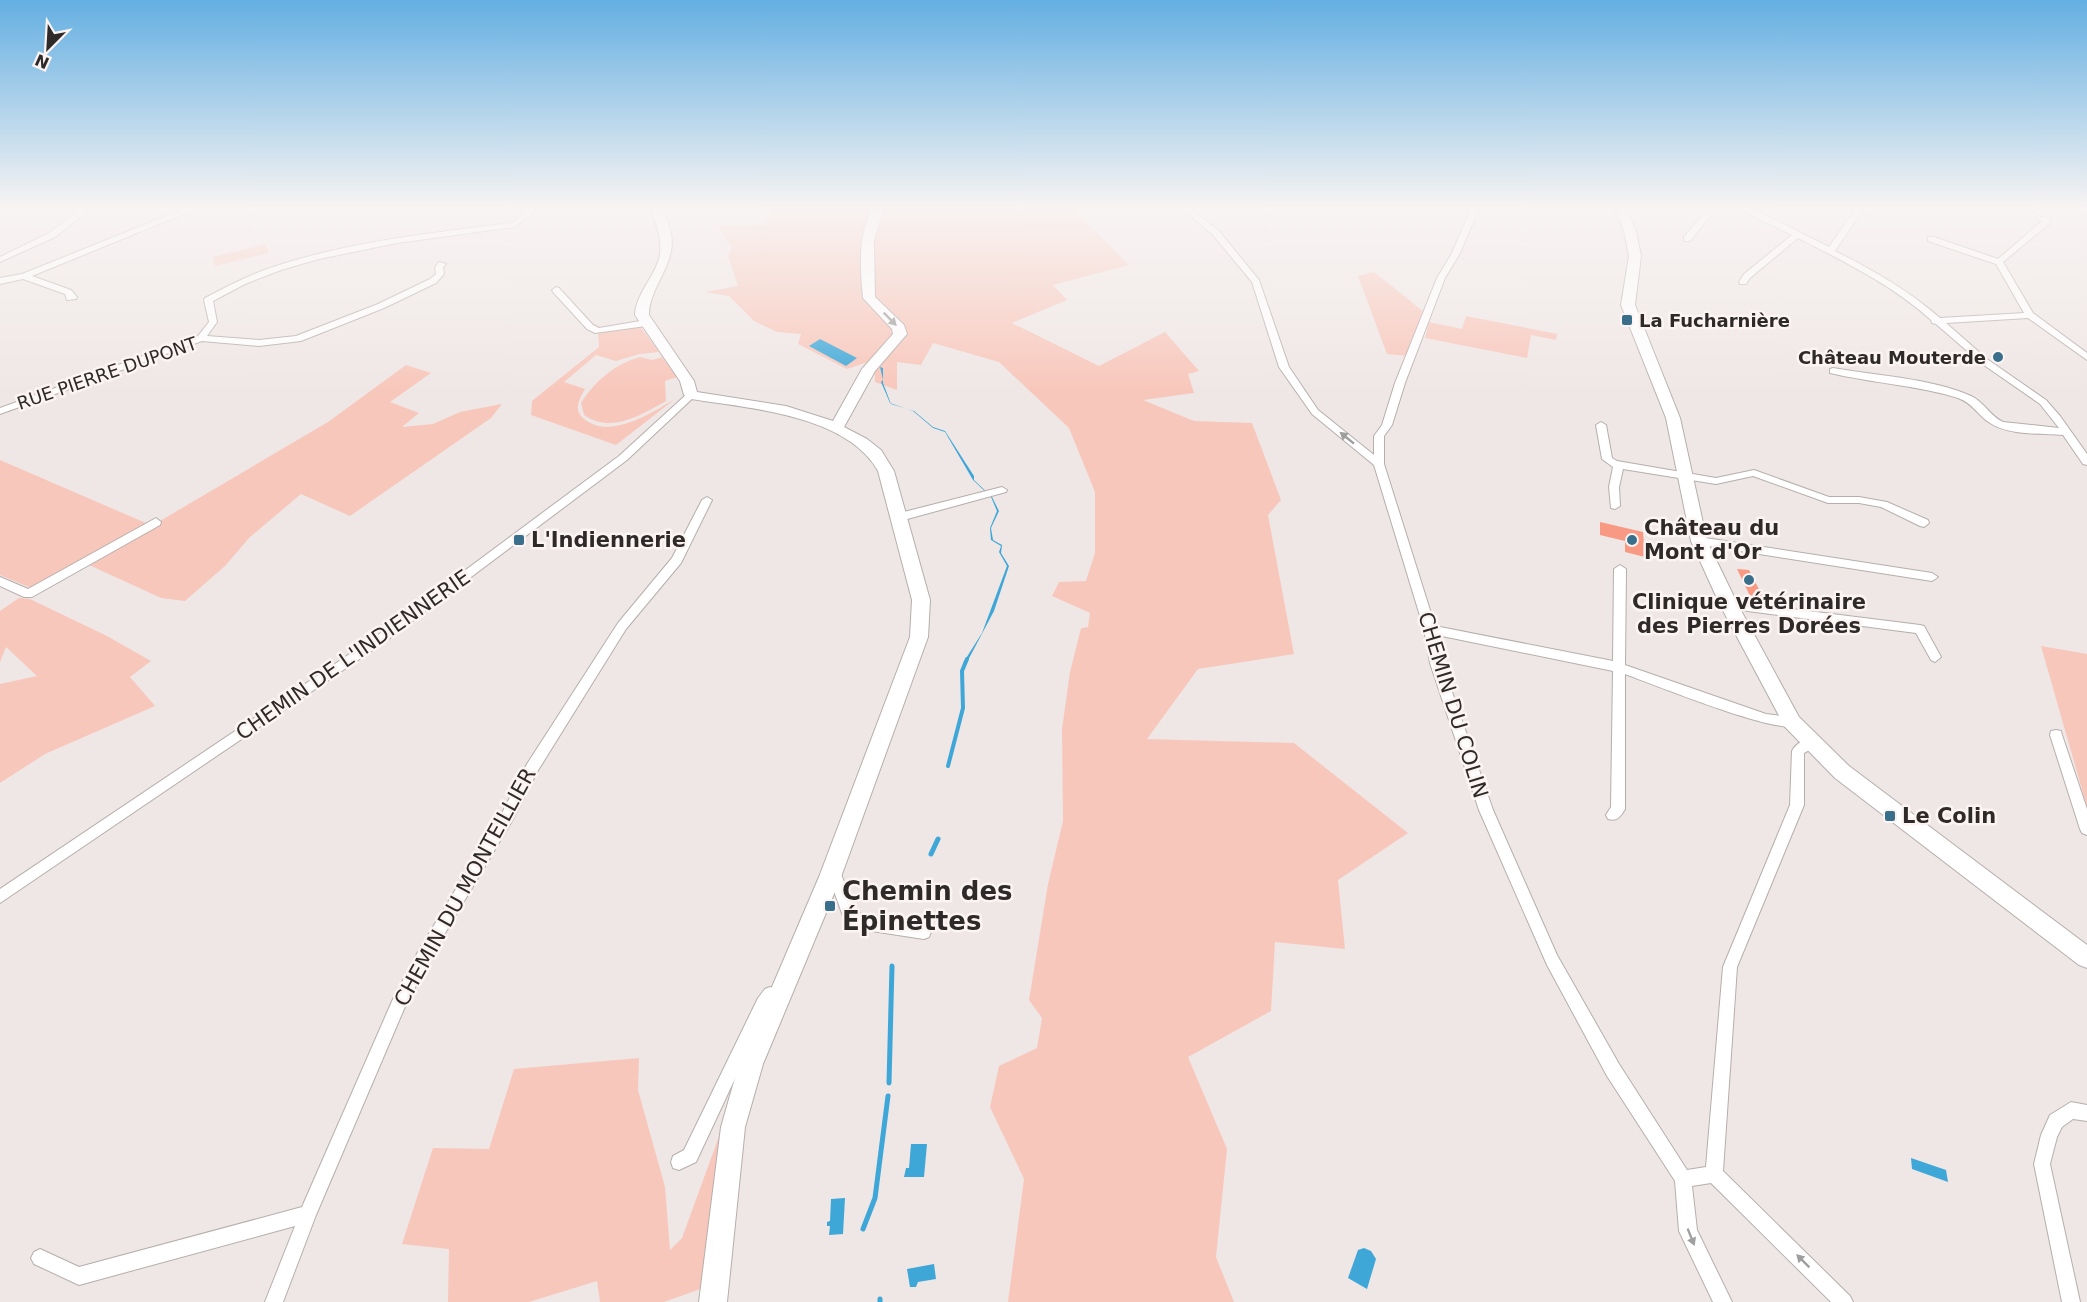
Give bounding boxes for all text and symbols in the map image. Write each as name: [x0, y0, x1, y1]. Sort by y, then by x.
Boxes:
north arrow: [18, 18, 78, 78]
text: N: [32, 50, 52, 73]
place label: La Fucharnière: [1639, 310, 1790, 331]
one-way arrow: [882, 311, 896, 325]
marker: La Fucharnière: [1620, 313, 1634, 327]
street label: RUE PIERRE DUPONT: [14, 332, 201, 414]
place label: Château Mouterde: [1798, 347, 1986, 368]
marker: Château Mouterde: [1991, 350, 2005, 364]
one-way arrow: [1340, 432, 1355, 445]
place label: Château du Mont d'Or: [1644, 516, 1779, 564]
place label: L'Indiennerie: [531, 528, 686, 552]
marker: L'Indiennerie: [512, 533, 526, 547]
marker: Château du Mont d'Or: [1625, 533, 1639, 547]
street label: CHEMIN DE L'INDIENNERIE: [231, 565, 475, 745]
marker: Clinique vétérinaire des Pierres Dorées: [1742, 573, 1756, 587]
place label: Clinique vétérinaire des Pierres Dorées: [1632, 590, 1866, 638]
street label: CHEMIN DU COLIN: [1413, 609, 1493, 801]
street label: CHEMIN DU MONTEILLIER: [389, 764, 541, 1010]
place label: Le Colin: [1902, 804, 1996, 828]
marker: Le Colin: [1883, 809, 1897, 823]
place label: Chemin des Épinettes: [842, 876, 1013, 936]
marker: Chemin des Épinettes: [823, 899, 837, 913]
one-way arrow: [1687, 1228, 1697, 1246]
one-way arrow: [1796, 1254, 1810, 1268]

